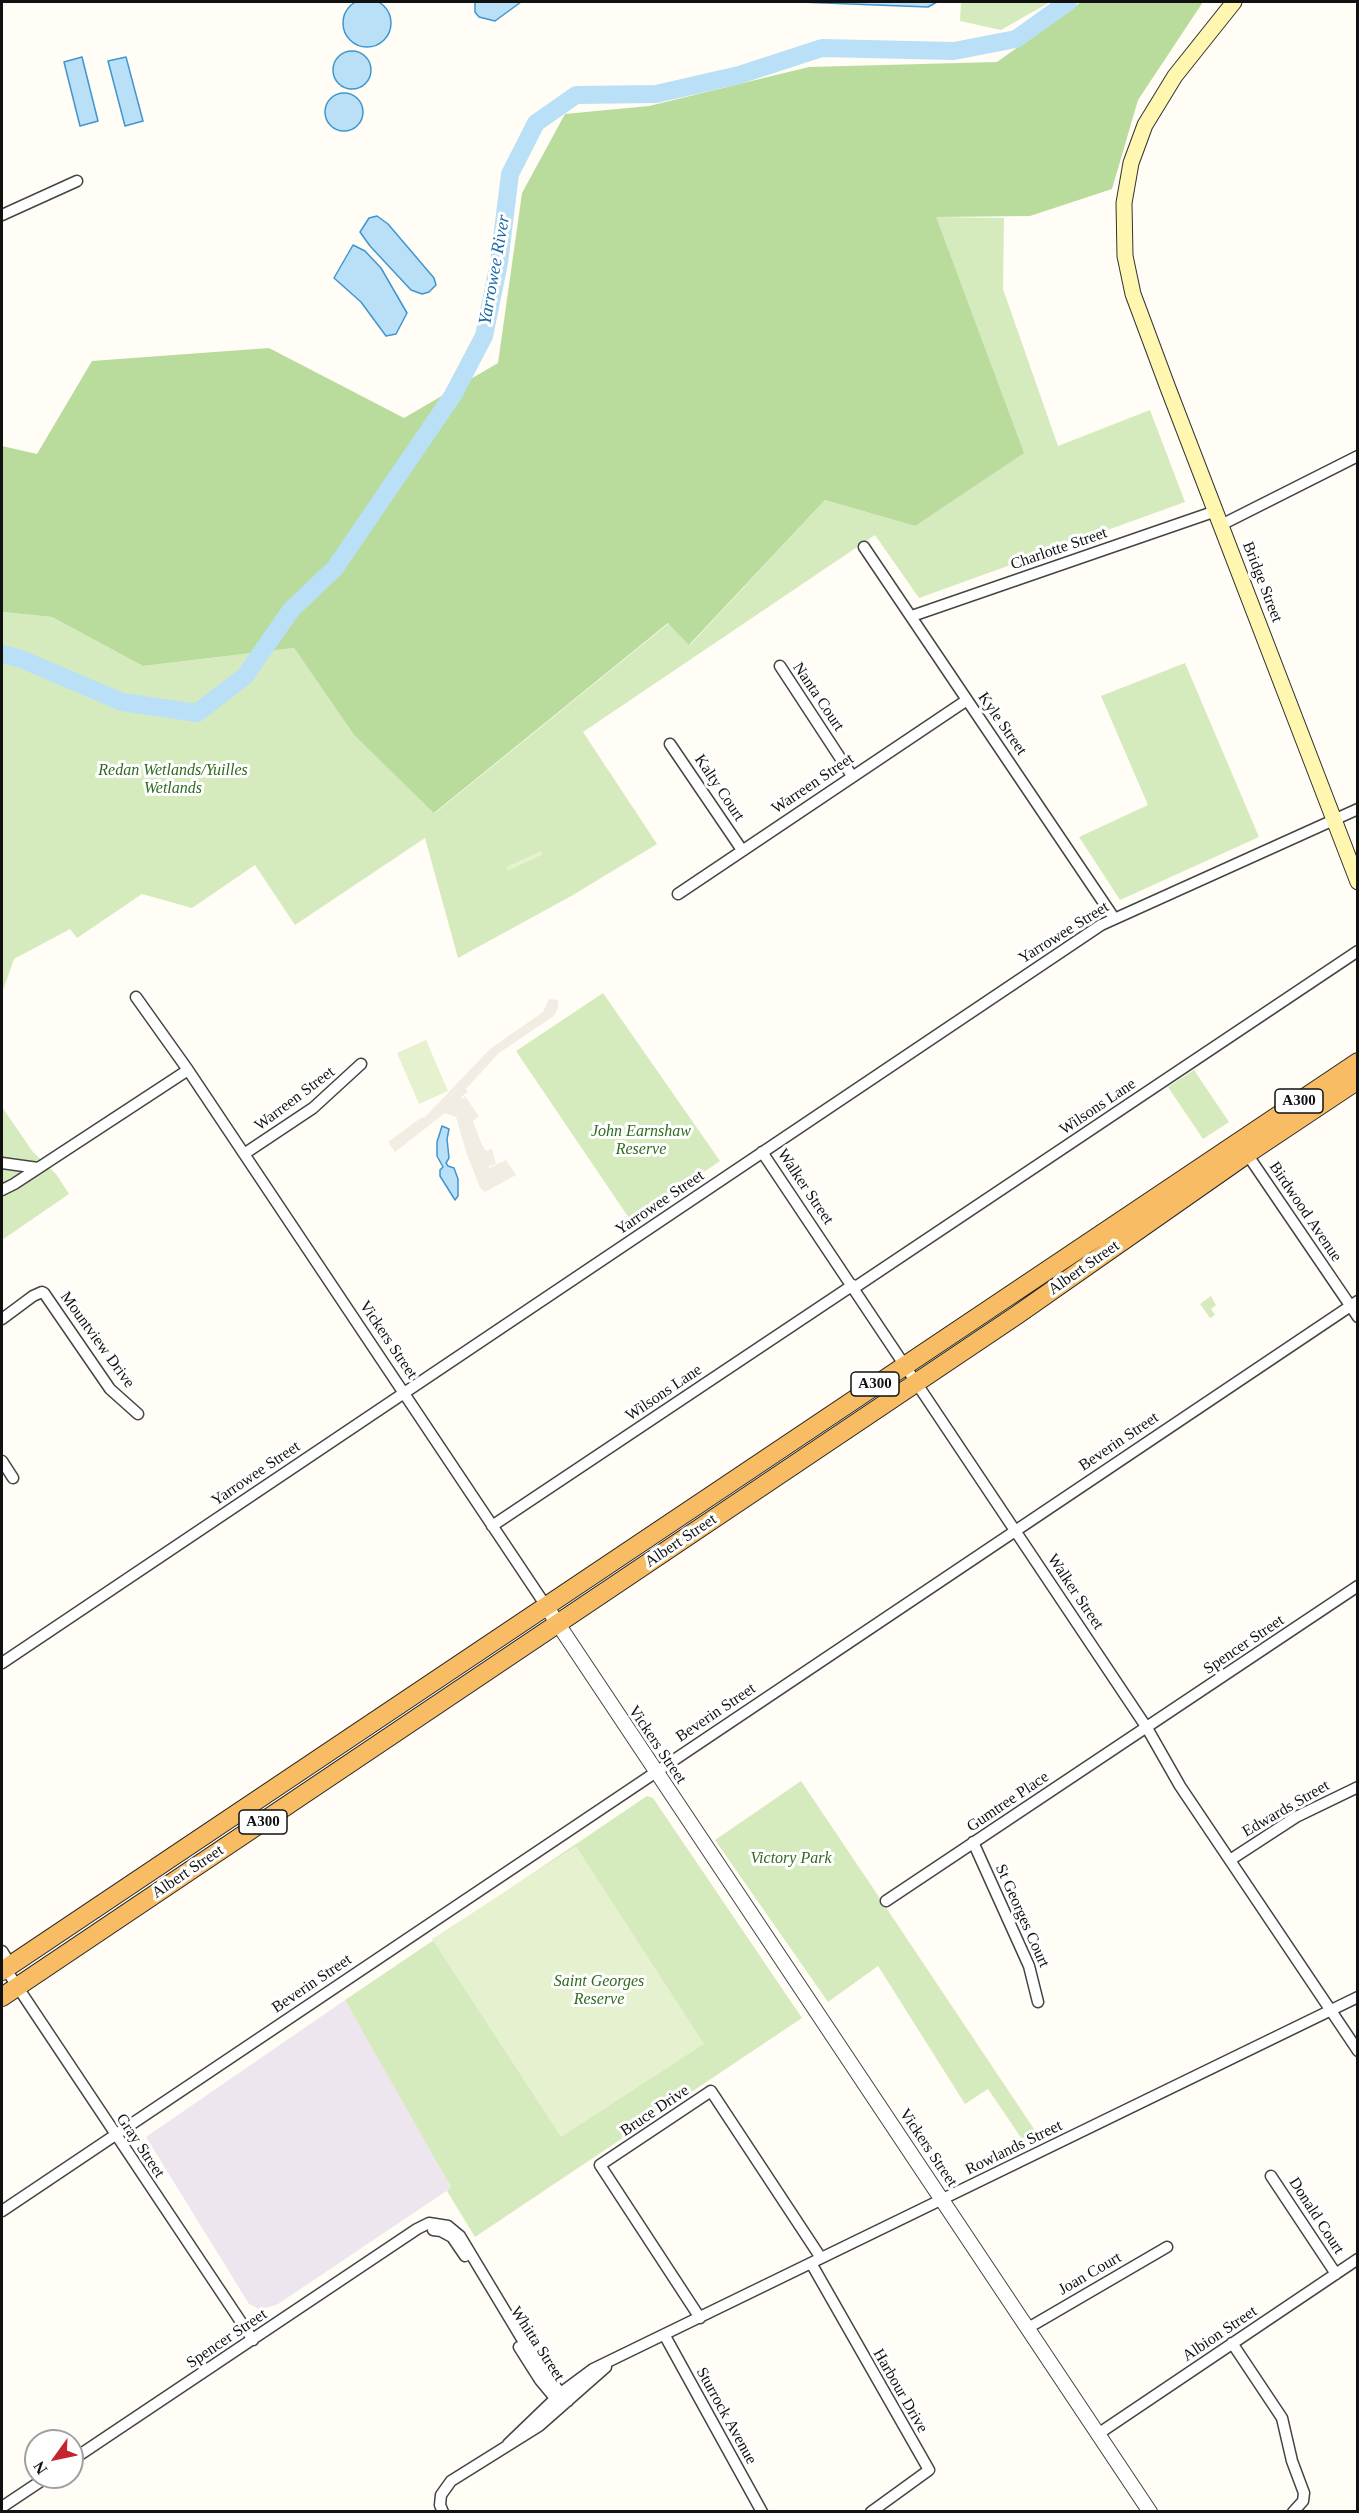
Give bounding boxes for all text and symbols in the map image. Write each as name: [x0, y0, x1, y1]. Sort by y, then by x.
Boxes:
water label: Yarrowee River: [475, 213, 515, 327]
street label: Charlotte Street: [1008, 524, 1110, 574]
street label: Bridge Street: [1238, 539, 1286, 625]
street label: Nanta Court: [788, 659, 848, 735]
street label: Kyle Street: [973, 689, 1031, 759]
street label: Warreen Street: [768, 749, 858, 819]
street label: Kalty Court: [690, 751, 748, 825]
park label: Redan Wetlands/Yuilles Wetlands: [98, 761, 248, 799]
street label: Yarrowee Street: [1015, 898, 1113, 968]
street label: Warreen Street: [251, 1063, 339, 1135]
street label: Wilsons Lane: [1056, 1074, 1140, 1140]
road number: A300: [1275, 1089, 1323, 1113]
park label: John Earnshaw Reserve: [591, 1122, 691, 1160]
street label: Walker Street: [773, 1146, 837, 1228]
street label: Birdwood Avenue: [1264, 1158, 1346, 1266]
street label: Yarrowee Street: [612, 1166, 708, 1240]
street label: Albert Street: [1045, 1237, 1123, 1299]
street label: Mountview Drive: [56, 1288, 138, 1392]
street label: Vickers Street: [355, 1297, 421, 1383]
street label: Wilsons Lane: [622, 1360, 706, 1426]
road number: A300: [851, 1372, 899, 1396]
street label: Beverin Street: [1076, 1408, 1162, 1476]
street label: Yarrowee Street: [208, 1437, 304, 1511]
street label: Albert Street: [642, 1510, 720, 1572]
street label: Walker Street: [1043, 1551, 1107, 1633]
street label: Spencer Street: [1200, 1611, 1288, 1679]
street label: Beverin Street: [673, 1679, 759, 1747]
street label: Vickers Street: [624, 1702, 690, 1788]
street label: Gumtree Place: [963, 1768, 1053, 1836]
street label: Edwards Street: [1239, 1776, 1333, 1842]
road number: A300: [239, 1810, 287, 1834]
street label: Albert Street: [149, 1841, 227, 1903]
park label: Victory Park: [750, 1849, 832, 1869]
street label: St Georges Court: [991, 1861, 1053, 1971]
street label: Beverin Street: [269, 1950, 355, 2018]
park label: Saint Georges Reserve: [554, 1972, 644, 2010]
street label: Bruce Drive: [617, 2081, 693, 2141]
street label: Vickers Street: [895, 2105, 961, 2191]
street label: Gray Street: [112, 2110, 168, 2182]
street label: Rowlands Street: [962, 2116, 1066, 2180]
street label: Donald Court: [1284, 2174, 1348, 2258]
street label: Joan Court: [1055, 2248, 1125, 2300]
street label: Albion Street: [1179, 2302, 1261, 2366]
street label: Whitta Street: [506, 2303, 568, 2385]
street label: Spencer Street: [183, 2305, 271, 2373]
street label: Harbour Drive: [868, 2346, 932, 2436]
street label: Sturrock Avenue: [692, 2364, 760, 2468]
north arrow: [24, 2429, 84, 2489]
text: N: [30, 2459, 50, 2477]

